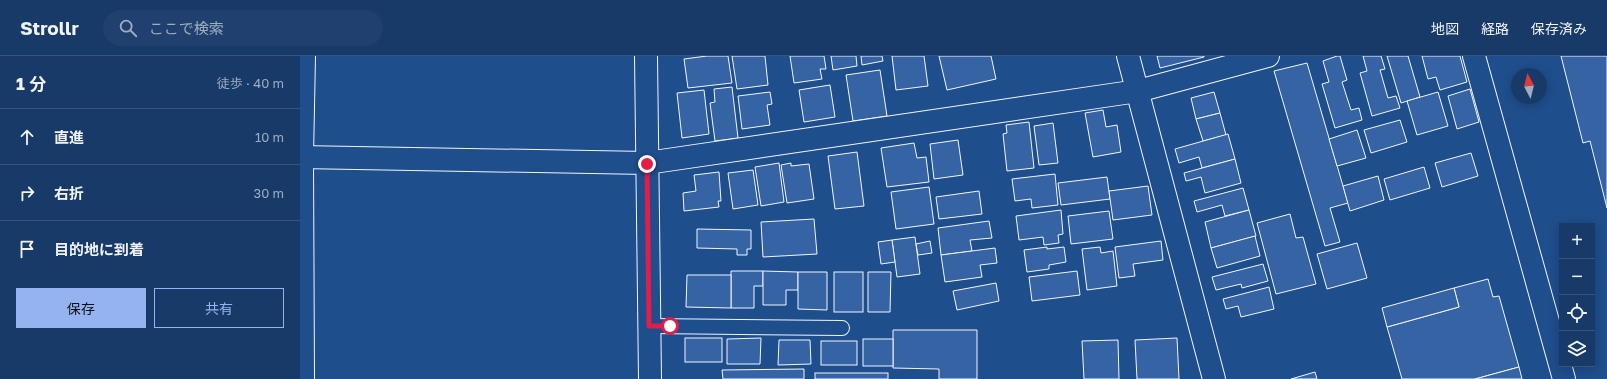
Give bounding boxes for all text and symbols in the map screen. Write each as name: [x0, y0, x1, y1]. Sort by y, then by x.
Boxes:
search box: [103, 10, 383, 46]
text: Strollr: [20, 16, 79, 39]
icon: search: [117, 17, 139, 39]
text: ここで検索: [149, 19, 224, 37]
text: 地図: [1431, 20, 1459, 37]
text: 経路: [1481, 20, 1509, 37]
text: 保存済み: [1531, 20, 1587, 37]
north arrow: [1511, 68, 1547, 104]
text: 1 分: [16, 73, 46, 94]
text: 徒歩 · 40 m: [217, 75, 284, 91]
icon: ahead: [16, 126, 38, 148]
text: 直進: [54, 128, 84, 146]
text: 10 m: [255, 129, 284, 145]
route end: [638, 155, 656, 173]
icon: right: [16, 182, 38, 204]
text: 右折: [54, 184, 84, 202]
text: 30 m: [254, 185, 284, 201]
map controls: [1559, 223, 1595, 367]
button: +: [1559, 223, 1595, 259]
icon: arrive: [16, 238, 38, 260]
text: 目的地に到着: [54, 240, 144, 258]
button: −: [1559, 259, 1595, 295]
button: 保存: [16, 288, 146, 328]
button: 共有: [154, 288, 284, 328]
button: locate: [1559, 295, 1595, 331]
route start: [661, 317, 679, 335]
button: layers: [1559, 331, 1595, 367]

